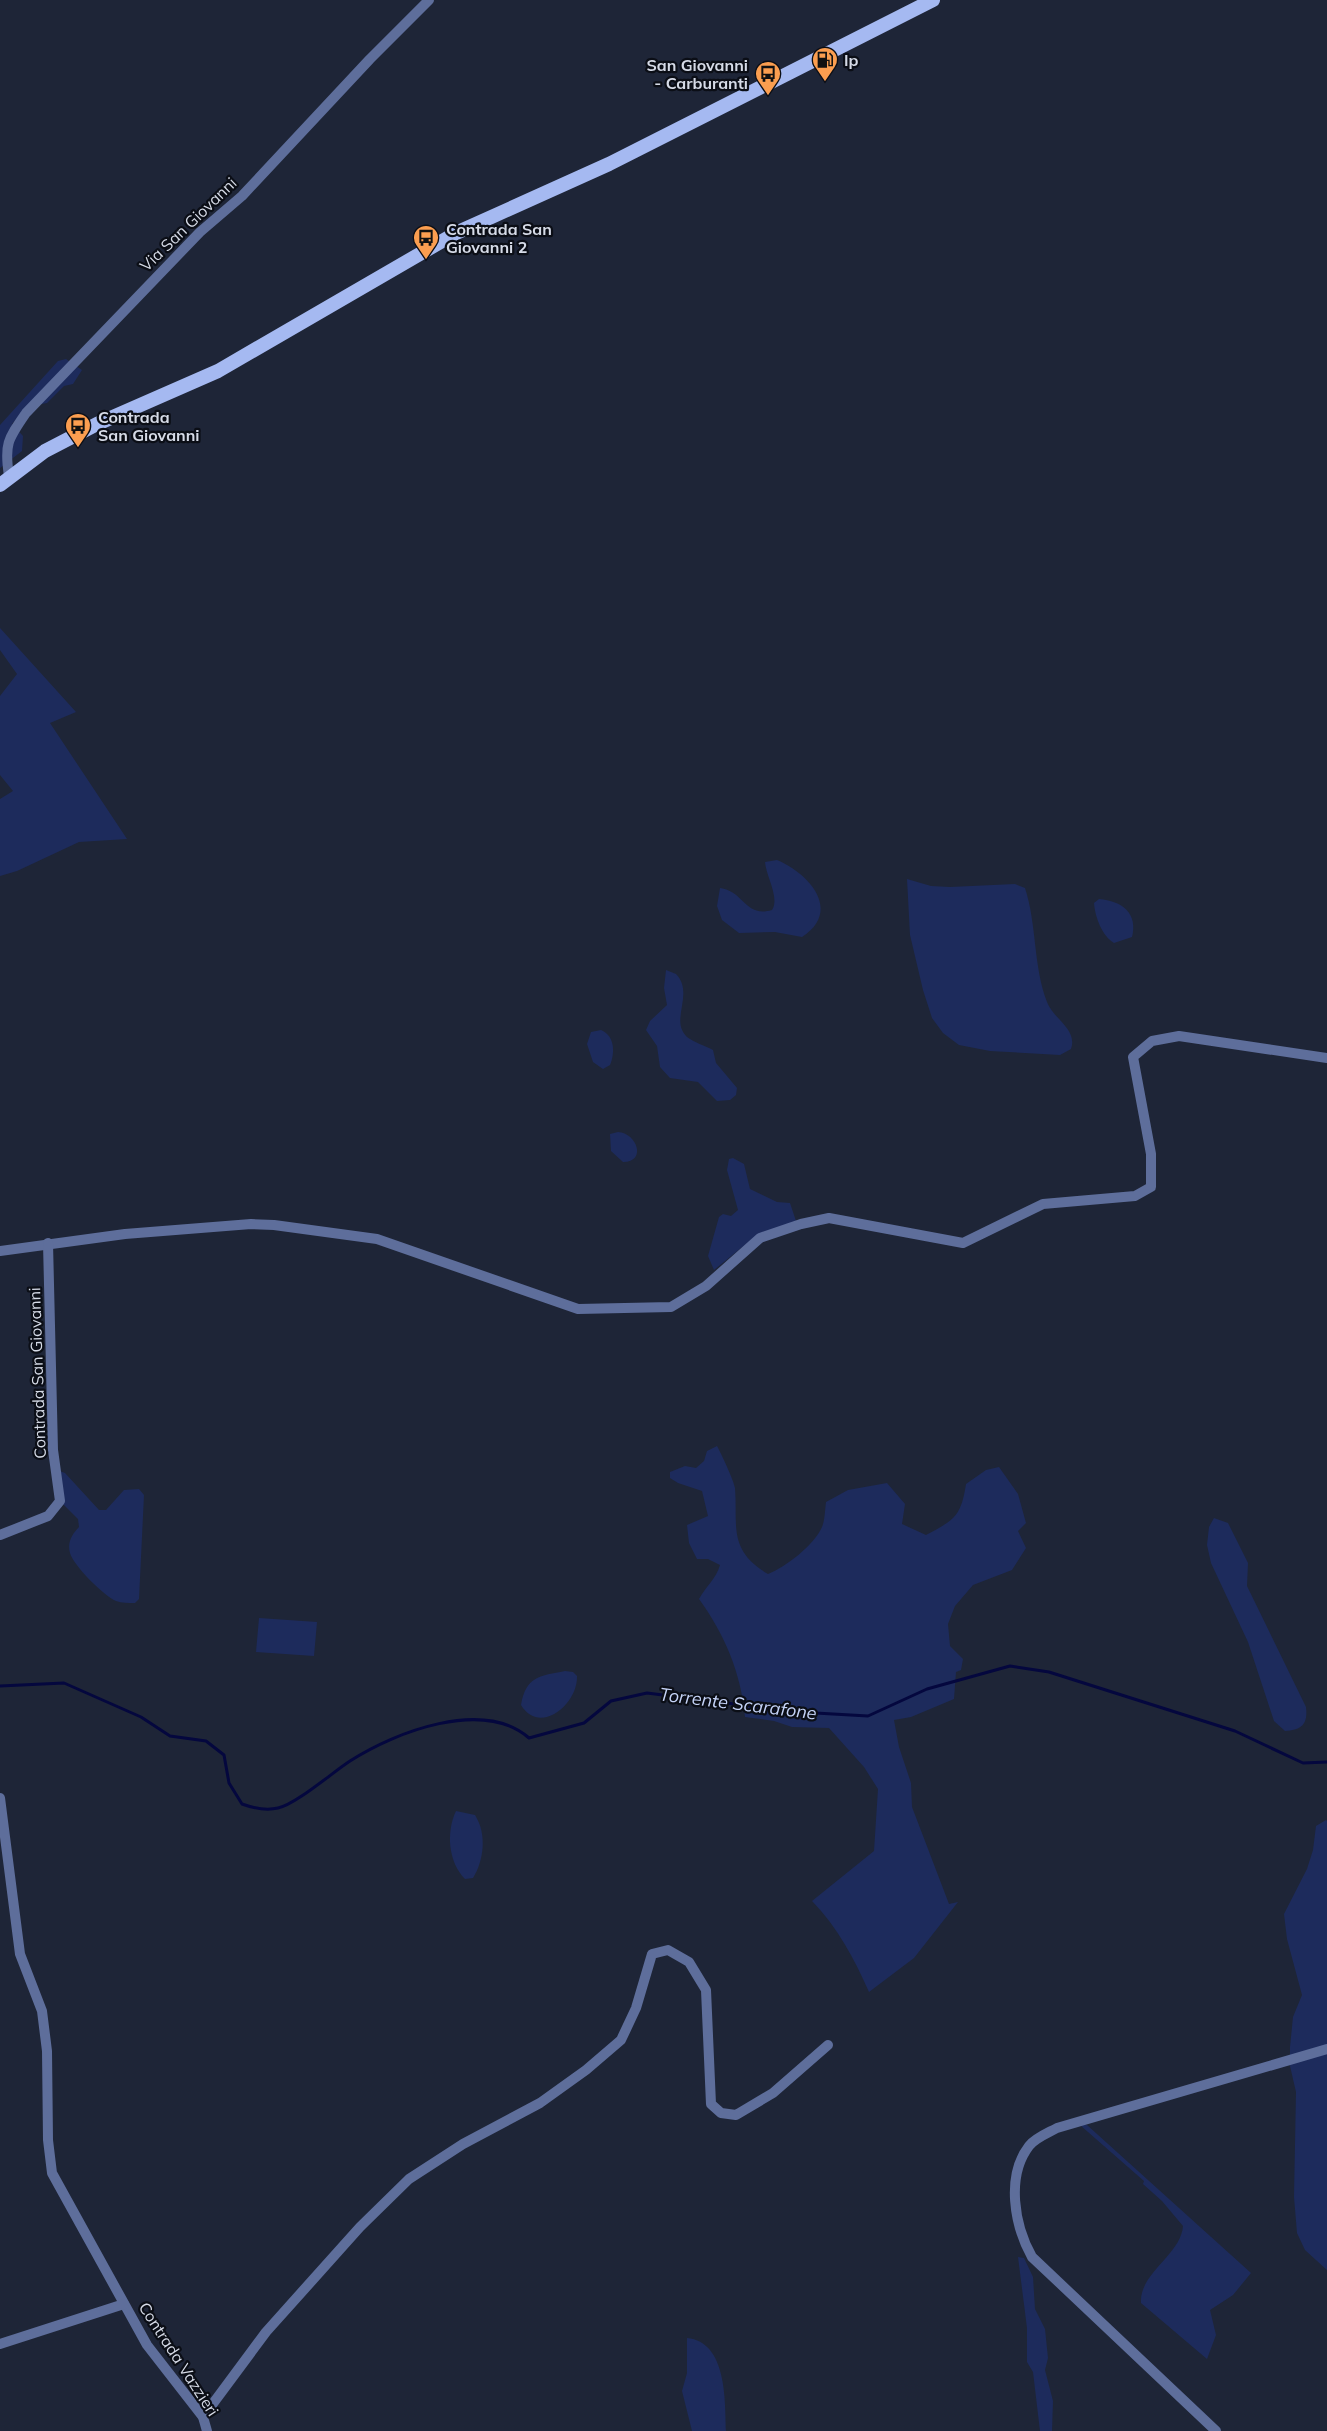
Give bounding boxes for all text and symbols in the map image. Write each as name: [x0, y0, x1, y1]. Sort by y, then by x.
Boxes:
fuel station icon: Ip: [810, 45, 840, 83]
place label: Ip: [844, 50, 859, 70]
place label: San Giovanni - Carburanti: [646, 55, 748, 93]
bus stop icon: San Giovanni - Carburanti: [753, 59, 783, 97]
street label: Via San Giovanni: [135, 173, 241, 275]
place label: Contrada San Giovanni 2: [446, 219, 552, 257]
bus stop icon: Contrada San Giovanni 2: [411, 223, 441, 261]
place label: Contrada San Giovanni: [98, 407, 200, 445]
bus stop icon: Contrada San Giovanni: [63, 411, 93, 449]
street label: Contrada San Giovanni: [24, 1287, 50, 1459]
water label: Torrente Scarafone: [658, 1682, 818, 1725]
street label: Contrada Vazzieri: [135, 2298, 223, 2420]

